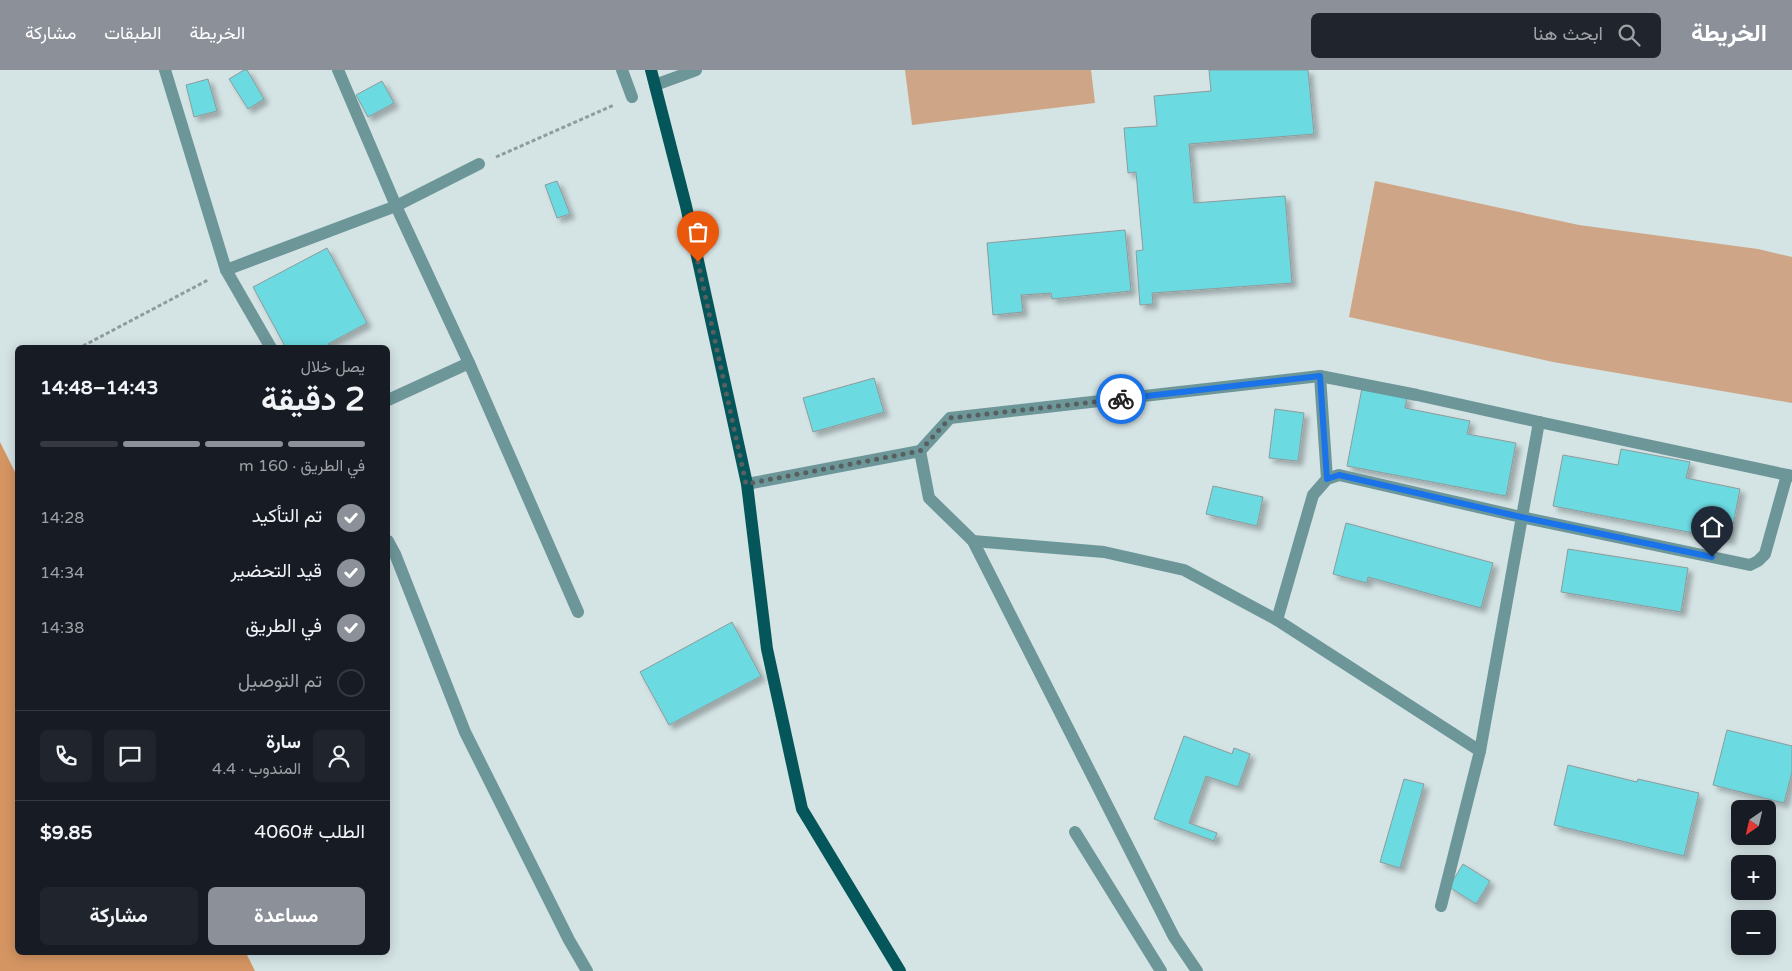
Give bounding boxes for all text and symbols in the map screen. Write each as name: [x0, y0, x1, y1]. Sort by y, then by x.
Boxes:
search box: [1311, 13, 1661, 58]
text: الخريطة: [1691, 19, 1767, 48]
icon: search: [1615, 21, 1643, 49]
text: مشاركة: [25, 22, 76, 44]
text: الطبقات: [104, 22, 161, 44]
text: الخريطة: [189, 22, 245, 44]
text: ابحث هنا: [1533, 23, 1603, 45]
pin: [677, 211, 719, 262]
icon: bag: [684, 218, 712, 246]
text: يصل خلال: [301, 357, 365, 377]
courier: [1096, 374, 1146, 424]
text: 14:43–14:48: [40, 377, 158, 399]
text: 2 دقيقة: [261, 381, 365, 419]
icon: bike: [1107, 385, 1135, 413]
text: في الطريق · 160 m: [239, 456, 365, 476]
icon: check: [337, 504, 365, 532]
text: تم التأكيد: [252, 505, 322, 527]
pin: [1691, 506, 1733, 557]
text: 14:28: [40, 508, 84, 528]
icon: home: [1698, 513, 1726, 541]
icon: check: [337, 559, 365, 587]
text: قيد التحضير: [231, 560, 322, 582]
text: 14:34: [40, 563, 84, 583]
icon: check: [337, 614, 365, 642]
text: في الطريق: [245, 615, 322, 637]
text: 14:38: [40, 618, 84, 638]
text: تم التوصيل: [238, 670, 322, 692]
button: phone: [40, 730, 92, 782]
button: chat: [104, 730, 156, 782]
button: person: [313, 730, 365, 782]
text: سارة: [266, 731, 301, 753]
text: المندوب · 4.4: [212, 759, 301, 779]
north arrow: [1731, 800, 1776, 845]
map controls: [1731, 800, 1776, 955]
text: الطلب #4060: [254, 821, 365, 843]
text: $9.85: [40, 822, 92, 844]
button: +: [1731, 855, 1776, 900]
button: مشاركة: [40, 887, 198, 945]
button: مساعدة: [208, 887, 365, 945]
button: −: [1731, 910, 1776, 955]

